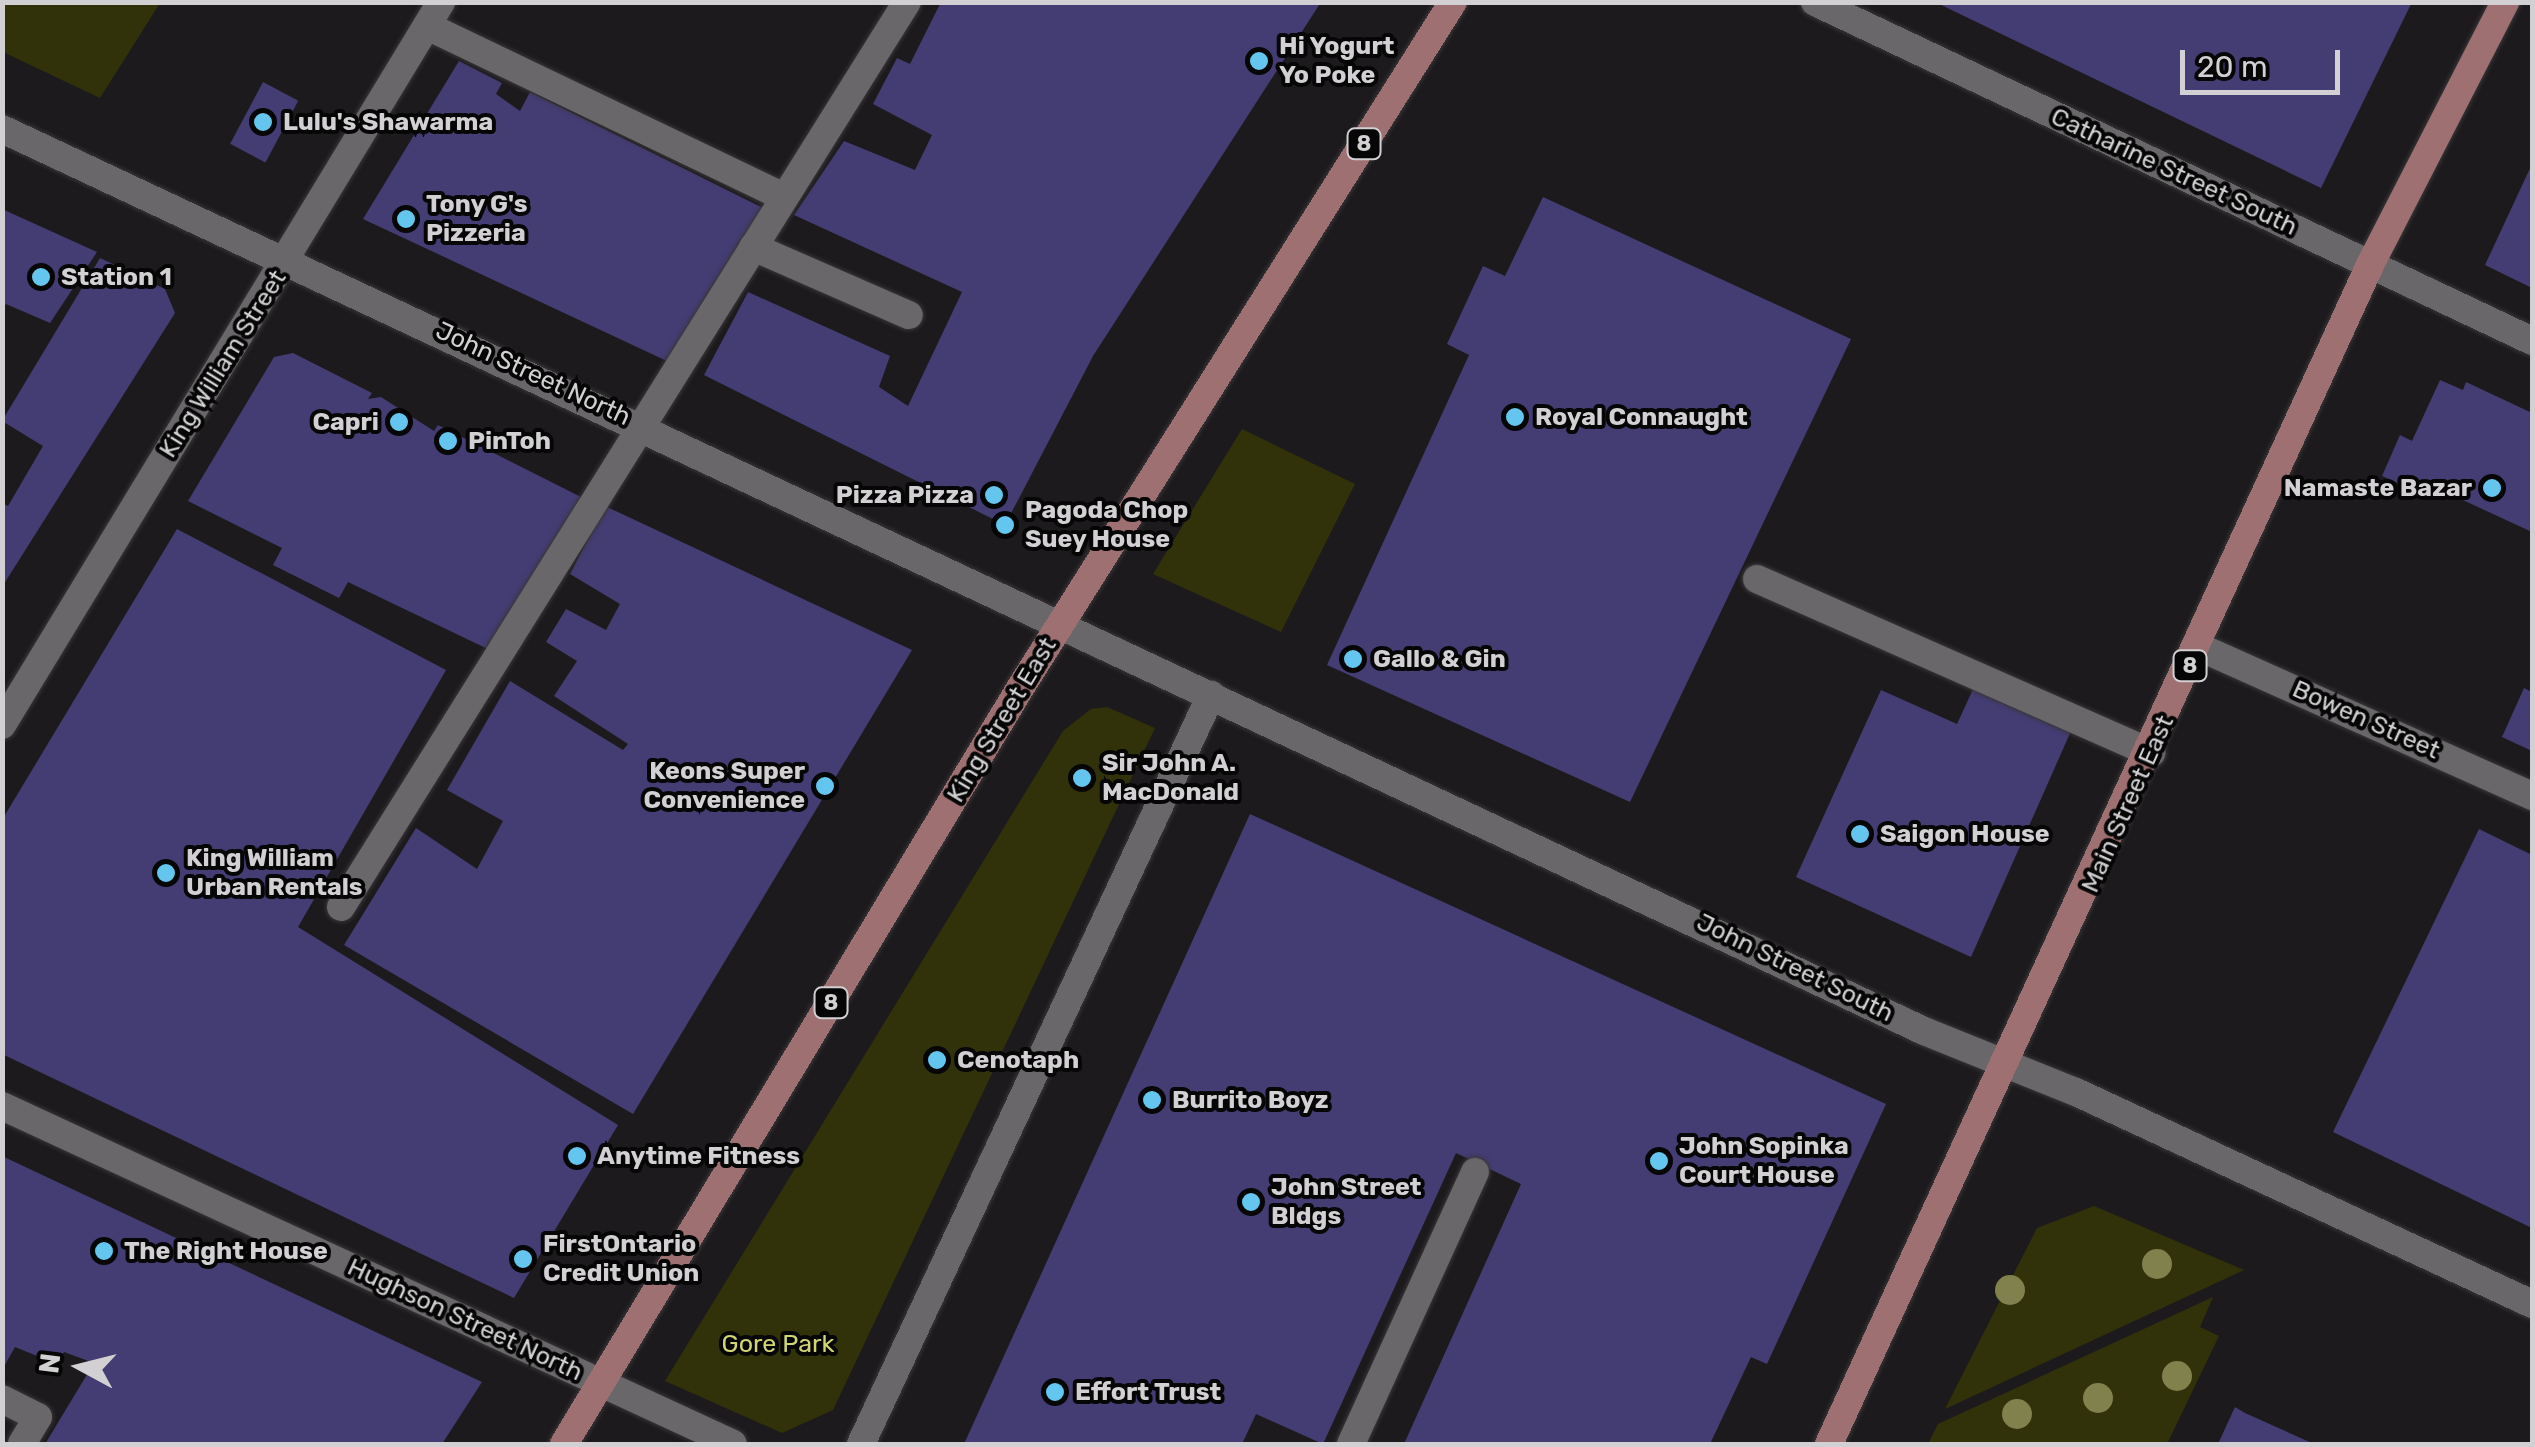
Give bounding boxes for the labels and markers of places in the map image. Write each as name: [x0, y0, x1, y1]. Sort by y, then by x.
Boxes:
place label: Hi Yogurt Yo Poke: [1279, 32, 1395, 91]
marker: Hi Yogurt Yo Poke: [1248, 50, 1270, 72]
place label: Lulu's Shawarma: [283, 107, 493, 137]
marker: Lulu's Shawarma: [252, 111, 274, 133]
place label: Tony G's Pizzeria: [426, 190, 528, 249]
marker: Tony G's Pizzeria: [395, 208, 417, 230]
place label: Station 1: [61, 262, 172, 292]
marker: Station 1: [30, 266, 52, 288]
place label: Royal Connaught: [1535, 402, 1748, 432]
marker: Royal Connaught: [1504, 406, 1526, 428]
place label: Capri: [312, 407, 379, 437]
marker: Capri: [388, 411, 410, 433]
place label: PinToh: [468, 426, 551, 456]
marker: PinToh: [437, 430, 459, 452]
place label: Namaste Bazar: [2284, 473, 2472, 503]
marker: Namaste Bazar: [2481, 477, 2503, 499]
place label: Pizza Pizza: [836, 480, 974, 510]
marker: Pizza Pizza: [983, 484, 1005, 506]
place label: Pagoda Chop Suey House: [1025, 496, 1188, 555]
marker: Pagoda Chop Suey House: [994, 514, 1016, 536]
place label: Gallo & Gin: [1373, 644, 1506, 674]
marker: Gallo & Gin: [1342, 648, 1364, 670]
place label: Sir John A. MacDonald: [1102, 749, 1239, 808]
place label: Keons Super Convenience: [644, 757, 805, 816]
marker: Sir John A. MacDonald: [1071, 767, 1093, 789]
marker: Keons Super Convenience: [814, 775, 836, 797]
place label: Saigon House: [1880, 819, 2050, 849]
marker: Saigon House: [1849, 823, 1871, 845]
place label: King William Urban Rentals: [186, 844, 363, 903]
marker: King William Urban Rentals: [155, 862, 177, 884]
place label: Cenotaph: [957, 1045, 1079, 1075]
marker: Cenotaph: [926, 1049, 948, 1071]
place label: Burrito Boyz: [1172, 1085, 1329, 1115]
marker: Burrito Boyz: [1141, 1089, 1163, 1111]
place label: John Sopinka Court House: [1679, 1132, 1849, 1191]
place label: Anytime Fitness: [597, 1141, 800, 1171]
marker: Anytime Fitness: [566, 1145, 588, 1167]
marker: John Sopinka Court House: [1648, 1150, 1670, 1172]
place label: John Street Bldgs: [1271, 1173, 1422, 1232]
marker: John Street Bldgs: [1240, 1191, 1262, 1213]
place label: FirstOntario Credit Union: [543, 1230, 699, 1289]
place label: The Right House: [124, 1236, 328, 1266]
marker: The Right House: [93, 1240, 115, 1262]
marker: FirstOntario Credit Union: [512, 1248, 534, 1270]
place label: Effort Trust: [1075, 1377, 1222, 1407]
marker: Effort Trust: [1044, 1381, 1066, 1403]

